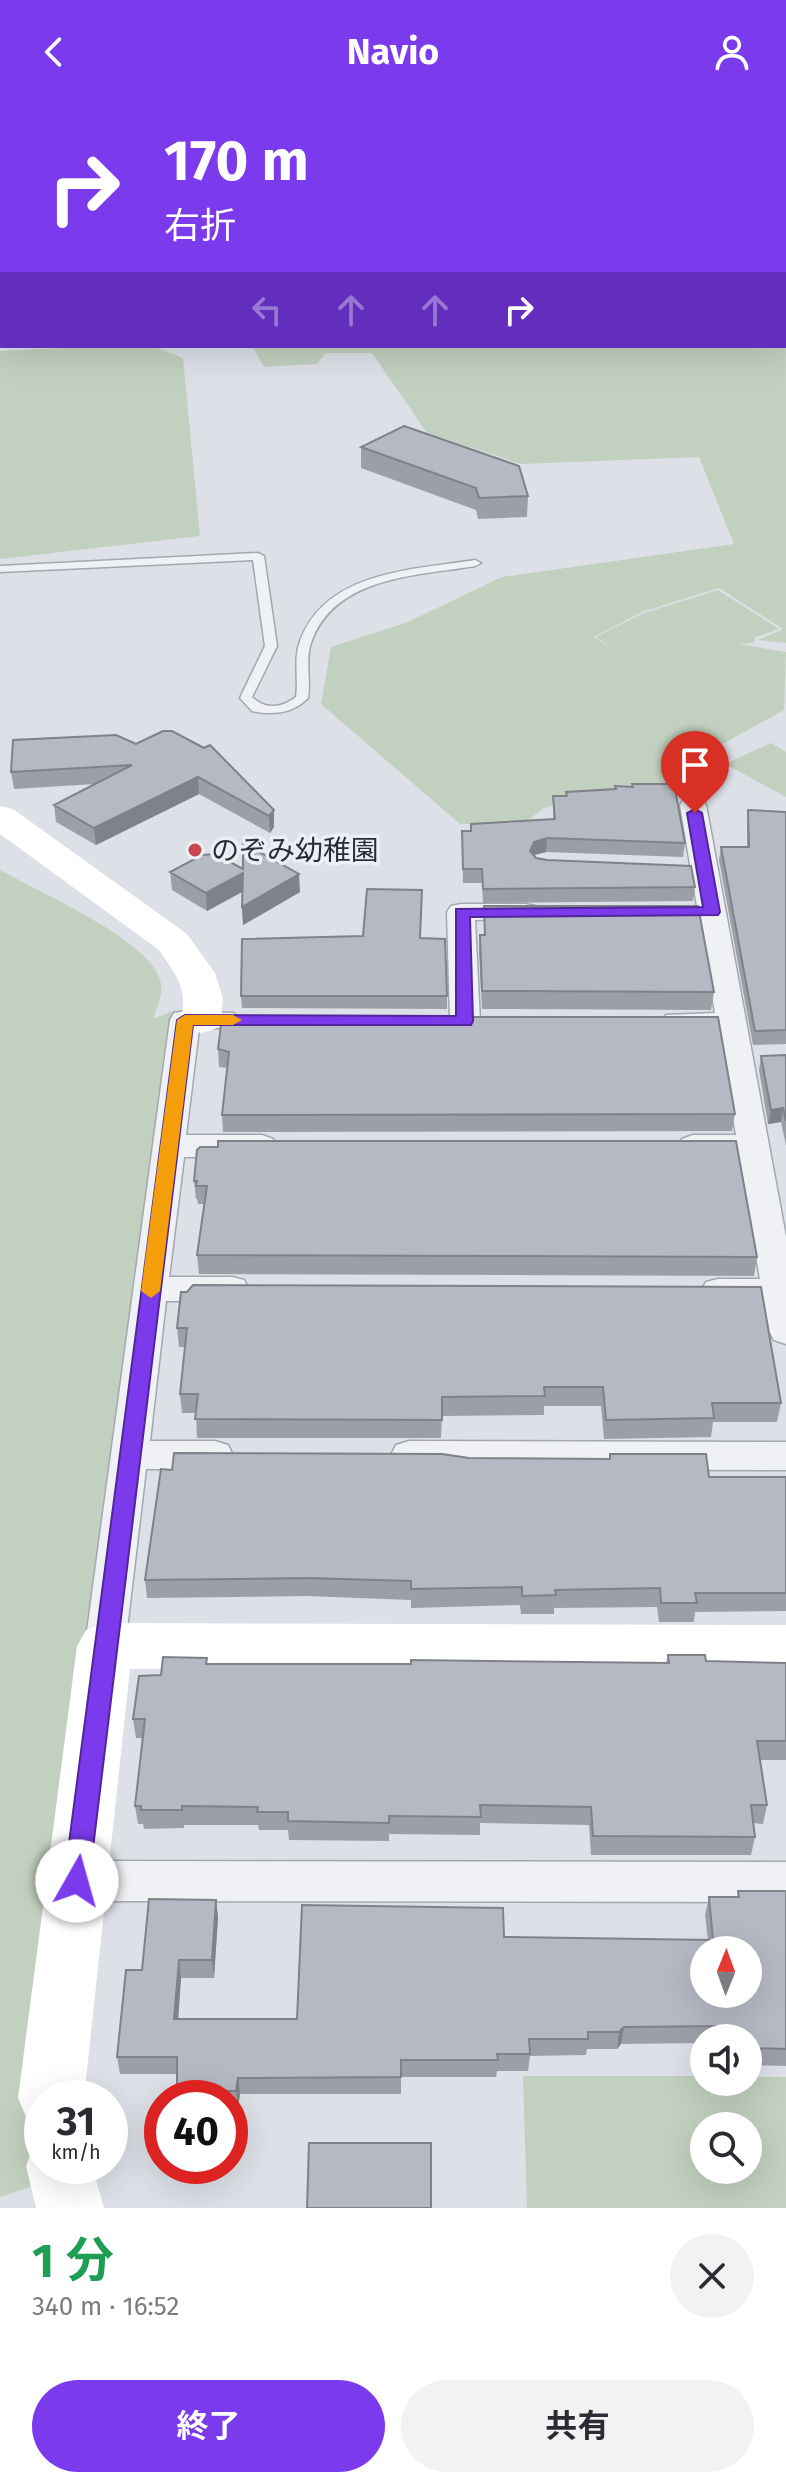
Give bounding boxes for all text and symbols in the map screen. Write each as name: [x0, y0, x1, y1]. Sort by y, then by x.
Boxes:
icon: back: [32, 30, 76, 74]
text: Navio: [347, 30, 439, 74]
icon: person: [710, 30, 754, 74]
text: 170 m: [164, 128, 309, 195]
icon: right: [32, 136, 136, 240]
text: 右折: [164, 204, 236, 248]
icon: left: [245, 288, 289, 332]
icon: ahead: [329, 288, 373, 332]
icon: ahead: [413, 288, 457, 332]
icon: right: [497, 288, 541, 332]
pin: [661, 731, 729, 813]
icon: arrive: [673, 743, 717, 787]
place label: のぞみ幼稚園: [211, 834, 379, 867]
marker: のぞみ幼稚園: [186, 841, 204, 859]
position arrow: [35, 1839, 119, 1923]
north arrow: [690, 1936, 762, 2008]
map controls: [690, 1936, 762, 2184]
button: sound: [690, 2024, 762, 2096]
speed limit sign: 40: [144, 2080, 248, 2184]
text: 31: [57, 2098, 95, 2146]
button: search: [690, 2112, 762, 2184]
text: km/h: [51, 2140, 101, 2164]
text: 1 分: [32, 2232, 114, 2290]
button: close: [670, 2234, 754, 2318]
text: 340 m · 16:52: [32, 2291, 179, 2322]
button: 終了: [32, 2380, 385, 2472]
button: 共有: [401, 2380, 754, 2472]

